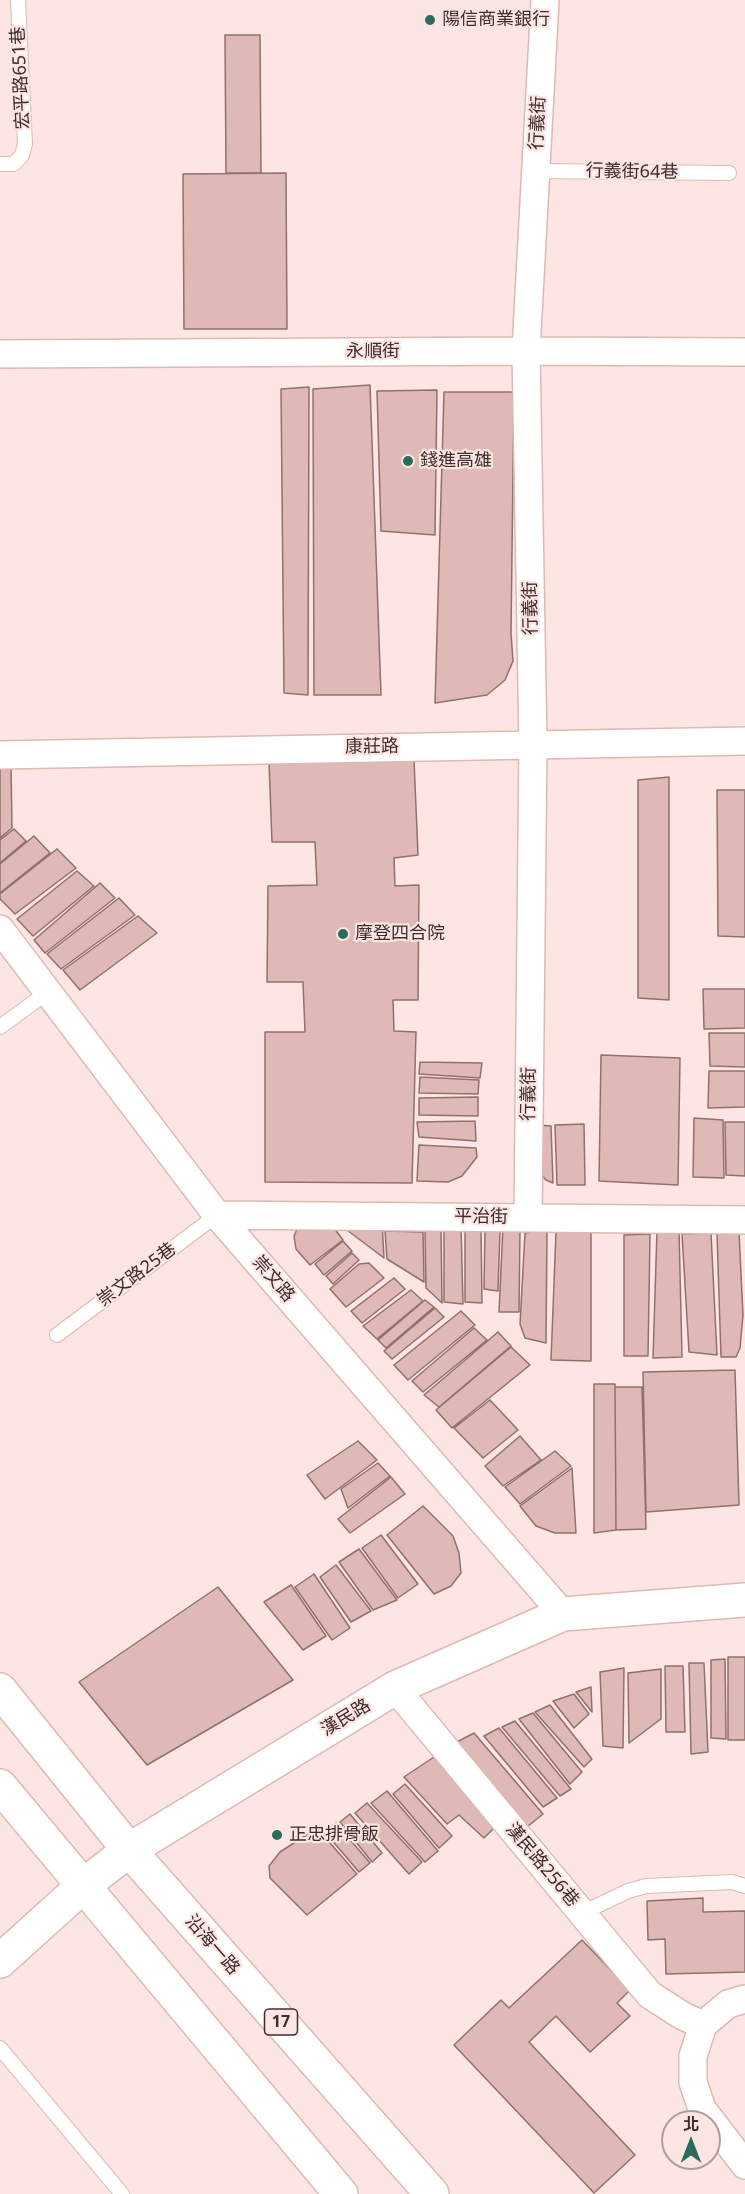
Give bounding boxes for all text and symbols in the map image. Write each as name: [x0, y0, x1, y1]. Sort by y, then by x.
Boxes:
place label: 陽信商業銀行: [442, 9, 550, 31]
marker: 陽信商業銀行: [423, 13, 437, 27]
street label: 宏平路651巷: [8, 26, 34, 130]
street label: 行義街: [526, 95, 550, 151]
street label: 行義街64巷: [586, 160, 678, 184]
street label: 永順街: [346, 341, 400, 363]
place label: 錢進高雄: [420, 450, 492, 472]
marker: 錢進高雄: [401, 454, 415, 468]
street label: 行義街: [520, 581, 542, 635]
street label: 康莊路: [345, 736, 399, 758]
place label: 摩登四合院: [355, 923, 445, 945]
marker: 摩登四合院: [336, 927, 350, 941]
street label: 行義街: [518, 1067, 540, 1121]
street label: 平治街: [454, 1206, 508, 1228]
street label: 崇文路25巷: [94, 1239, 180, 1311]
street label: 崇文路: [247, 1252, 299, 1306]
street label: 漢民路: [317, 1695, 375, 1741]
street label: 漢民路256巷: [501, 1819, 583, 1911]
place label: 正忠排骨飯: [289, 1824, 379, 1846]
marker: 正忠排骨飯: [270, 1828, 284, 1842]
street label: 沿海一路: [180, 1911, 244, 1979]
road number: 17: [264, 2009, 298, 2035]
north arrow: [661, 2110, 721, 2170]
text: 北: [683, 2113, 699, 2135]

